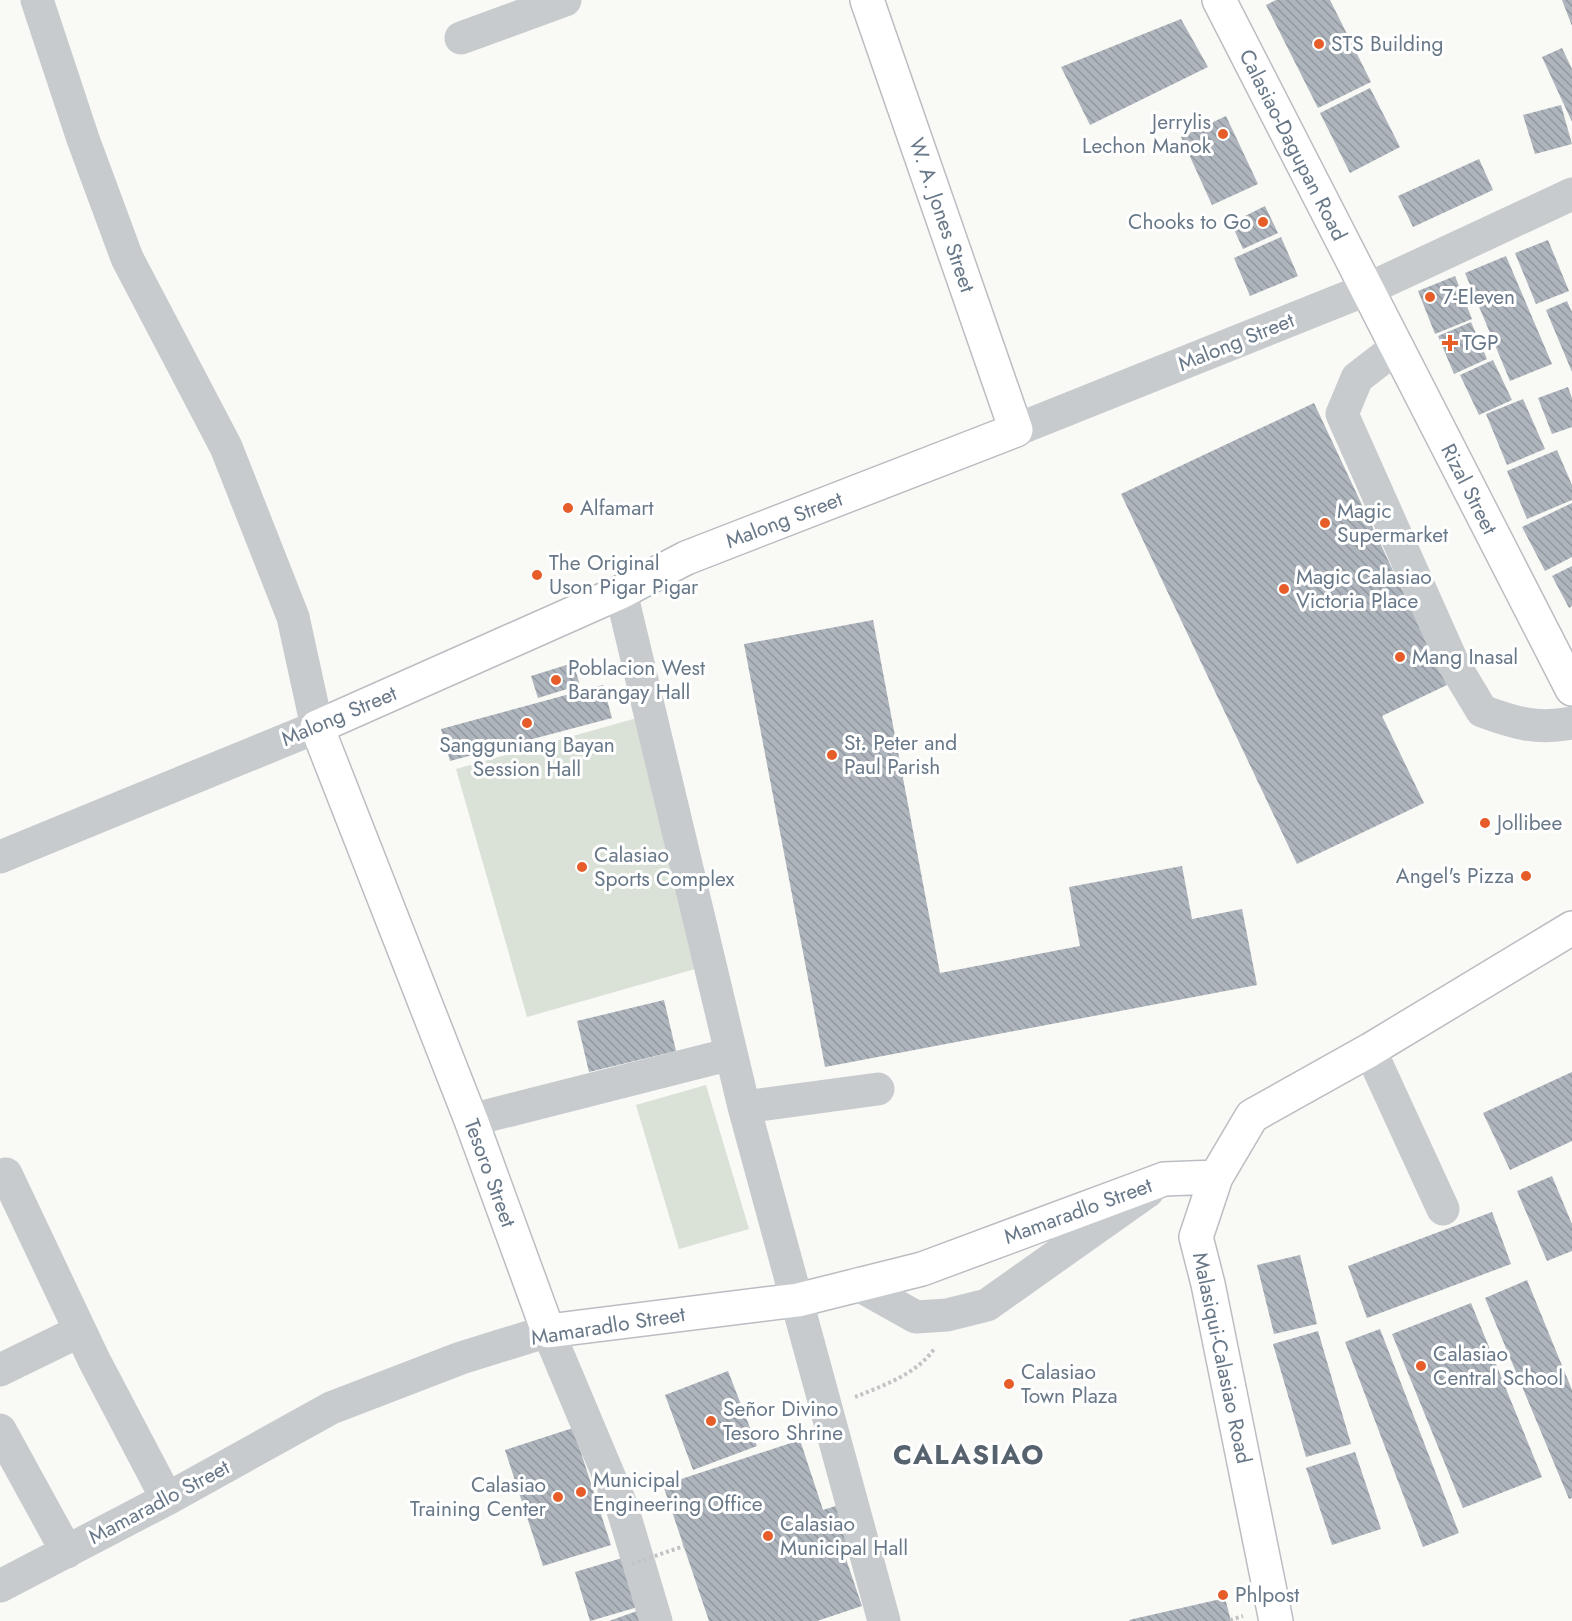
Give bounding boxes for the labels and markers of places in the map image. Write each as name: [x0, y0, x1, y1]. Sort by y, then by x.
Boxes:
place label: STS Building: [1331, 29, 1444, 59]
marker: STS Building: [1312, 37, 1326, 51]
place label: Jerrylis Lechon Manok: [1082, 107, 1212, 161]
marker: Jerrylis Lechon Manok: [1216, 127, 1230, 141]
place label: Chooks to Go: [1128, 207, 1251, 237]
marker: Chooks to Go: [1256, 215, 1270, 229]
place label: 7-Eleven: [1442, 282, 1515, 312]
marker: 7-Eleven: [1423, 290, 1437, 304]
place label: TGP: [1462, 328, 1499, 358]
marker: TGP: [1443, 336, 1457, 350]
place label: Alfamart: [580, 493, 654, 523]
place label: Magic Supermarket: [1337, 496, 1448, 550]
marker: Alfamart: [561, 501, 575, 515]
marker: Magic Supermarket: [1318, 516, 1332, 530]
place label: The Original Uson Pigar Pigar: [549, 548, 699, 602]
place label: Magic Calasiao Victoria Place: [1296, 562, 1432, 616]
marker: The Original Uson Pigar Pigar: [530, 568, 544, 582]
marker: Magic Calasiao Victoria Place: [1277, 582, 1291, 596]
place label: Mang Inasal: [1412, 642, 1518, 672]
marker: Mang Inasal: [1393, 650, 1407, 664]
place label: Poblacion West Barangay Hall: [568, 653, 705, 707]
marker: Poblacion West Barangay Hall: [549, 673, 563, 687]
marker: Sangguniang Bayan Session Hall: [520, 716, 534, 730]
place label: St. Peter and Paul Parish: [844, 728, 957, 782]
place label: Sangguniang Bayan Session Hall: [439, 730, 615, 784]
marker: St. Peter and Paul Parish: [825, 748, 839, 762]
place label: Jollibee: [1494, 808, 1562, 838]
marker: Jollibee: [1478, 816, 1492, 830]
place label: Calasiao Sports Complex: [594, 840, 734, 894]
marker: Calasiao Sports Complex: [575, 860, 589, 874]
place label: Angel's Pizza: [1396, 861, 1514, 891]
marker: Angel's Pizza: [1519, 869, 1533, 883]
place label: Calasiao Central School: [1433, 1339, 1563, 1393]
place label: Calasiao Town Plaza: [1021, 1357, 1118, 1411]
marker: Calasiao Central School: [1414, 1359, 1428, 1373]
marker: Calasiao Town Plaza: [1002, 1377, 1016, 1391]
place label: Señor Divino Tesoro Shrine: [723, 1394, 843, 1448]
marker: Señor Divino Tesoro Shrine: [704, 1414, 718, 1428]
place label: Municipal Engineering Office: [593, 1465, 763, 1519]
place label: Calasiao Training Center: [410, 1470, 547, 1524]
marker: Municipal Engineering Office: [574, 1485, 588, 1499]
marker: Calasiao Training Center: [551, 1490, 565, 1504]
place label: Calasiao Municipal Hall: [780, 1509, 908, 1563]
marker: Calasiao Municipal Hall: [761, 1529, 775, 1543]
place label: Phlpost: [1235, 1580, 1299, 1610]
marker: Phlpost: [1216, 1588, 1230, 1602]

